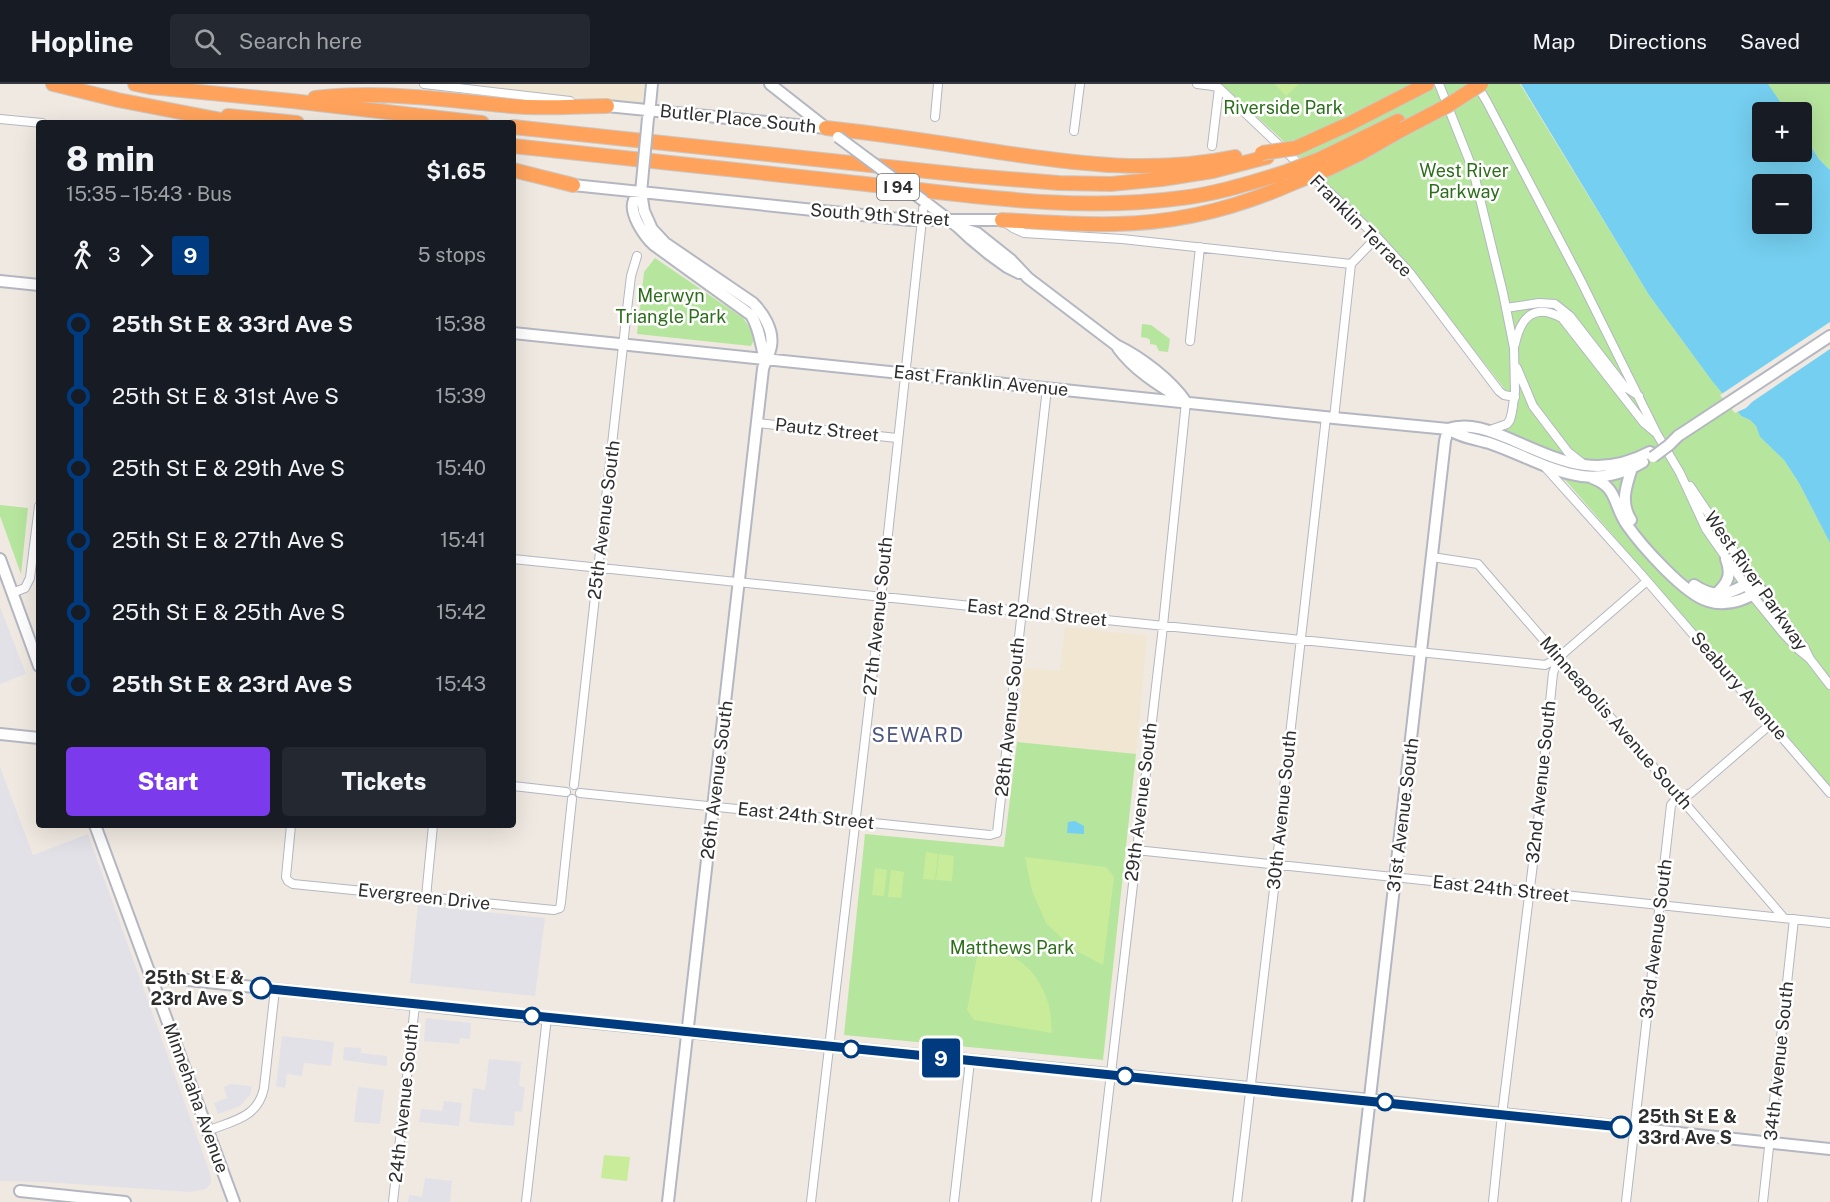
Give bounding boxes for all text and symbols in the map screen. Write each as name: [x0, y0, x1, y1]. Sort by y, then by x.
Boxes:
search box: [170, 14, 590, 68]
text: Hopline: [30, 25, 134, 58]
icon: search: [191, 25, 224, 58]
text: Search here: [239, 28, 362, 54]
text: Map: [1533, 29, 1575, 54]
text: Directions: [1608, 29, 1707, 54]
text: Saved: [1740, 29, 1800, 54]
park label: Riverside Park: [1223, 97, 1343, 118]
street label: Butler Place South: [659, 100, 817, 137]
map controls: [1752, 102, 1812, 234]
button: +: [1752, 102, 1812, 162]
text: 8 min: [66, 140, 155, 178]
text: $1.65: [426, 158, 486, 184]
park label: West River Parkway: [1419, 160, 1509, 202]
street label: Franklin Terrace: [1306, 170, 1417, 281]
road number: I 94: [877, 174, 919, 200]
button: −: [1752, 174, 1812, 234]
text: 15:35 – 15:43 · Bus: [66, 182, 232, 206]
street label: South 9th Street: [809, 199, 951, 230]
icon: walk: [66, 239, 99, 272]
icon: forward: [130, 239, 163, 272]
text: 3: [108, 243, 121, 267]
text: 9: [184, 243, 197, 268]
text: 5 stops: [418, 243, 486, 267]
park label: Merwyn Triangle Park: [616, 285, 726, 327]
text: 25th St E & 33rd Ave S: [112, 311, 353, 337]
text: 15:38: [435, 312, 486, 336]
street label: East Franklin Avenue: [893, 361, 1069, 400]
text: 25th St E & 31st Ave S: [112, 383, 339, 409]
text: 15:39: [436, 384, 486, 408]
street label: Pautz Street: [774, 414, 880, 445]
street label: 25th Avenue South: [583, 439, 624, 601]
text: 25th St E & 29th Ave S: [112, 455, 345, 481]
text: 15:40: [436, 456, 486, 480]
street label: West River Parkway: [1700, 507, 1813, 655]
text: 25th St E & 27th Ave S: [112, 527, 344, 553]
text: 15:41: [440, 528, 486, 552]
street label: 27th Avenue South: [859, 536, 896, 696]
street label: East 22nd Street: [966, 595, 1108, 630]
text: 25th St E & 25th Ave S: [112, 599, 345, 625]
text: 15:42: [436, 600, 486, 624]
street label: Seabury Avenue: [1687, 627, 1792, 744]
street label: Minneapolis Avenue South: [1536, 632, 1697, 813]
street label: 28th Avenue South: [991, 636, 1028, 798]
text: 25th St E & 23rd Ave S: [112, 671, 352, 697]
text: 15:43: [436, 672, 486, 696]
street label: 26th Avenue South: [696, 699, 737, 861]
street label: 32nd Avenue South: [1522, 699, 1560, 864]
street label: 29th Avenue South: [1120, 721, 1161, 883]
district label: SEWARD: [871, 723, 965, 747]
street label: 30th Avenue South: [1263, 729, 1300, 891]
street label: 31st Avenue South: [1383, 737, 1422, 893]
button: Start: [66, 747, 270, 816]
button: Tickets: [282, 747, 486, 816]
street label: East 24th Street: [737, 798, 876, 833]
street label: 33rd Avenue South: [1635, 858, 1676, 1020]
street label: East 24th Street: [1432, 871, 1571, 906]
street label: Evergreen Drive: [357, 879, 491, 914]
park label: Matthews Park: [950, 937, 1074, 958]
place label: 25th St E & 23rd Ave S: [145, 967, 244, 1009]
marker: 25th St E & 23rd Ave S: [250, 977, 272, 999]
street label: 34th Avenue South: [1760, 980, 1797, 1142]
unlabelled marker: [523, 1007, 541, 1025]
street label: Minnehaha Avenue: [160, 1020, 233, 1176]
street label: 24th Avenue South: [385, 1022, 422, 1184]
line badge: 9: [922, 1038, 960, 1078]
unlabelled marker: [842, 1040, 860, 1058]
text: 9: [934, 1046, 948, 1071]
unlabelled marker: [1116, 1067, 1134, 1085]
unlabelled marker: [1376, 1093, 1394, 1111]
place label: 25th St E & 33rd Ave S: [1638, 1106, 1737, 1148]
marker: 25th St E & 33rd Ave S: [1610, 1116, 1632, 1138]

